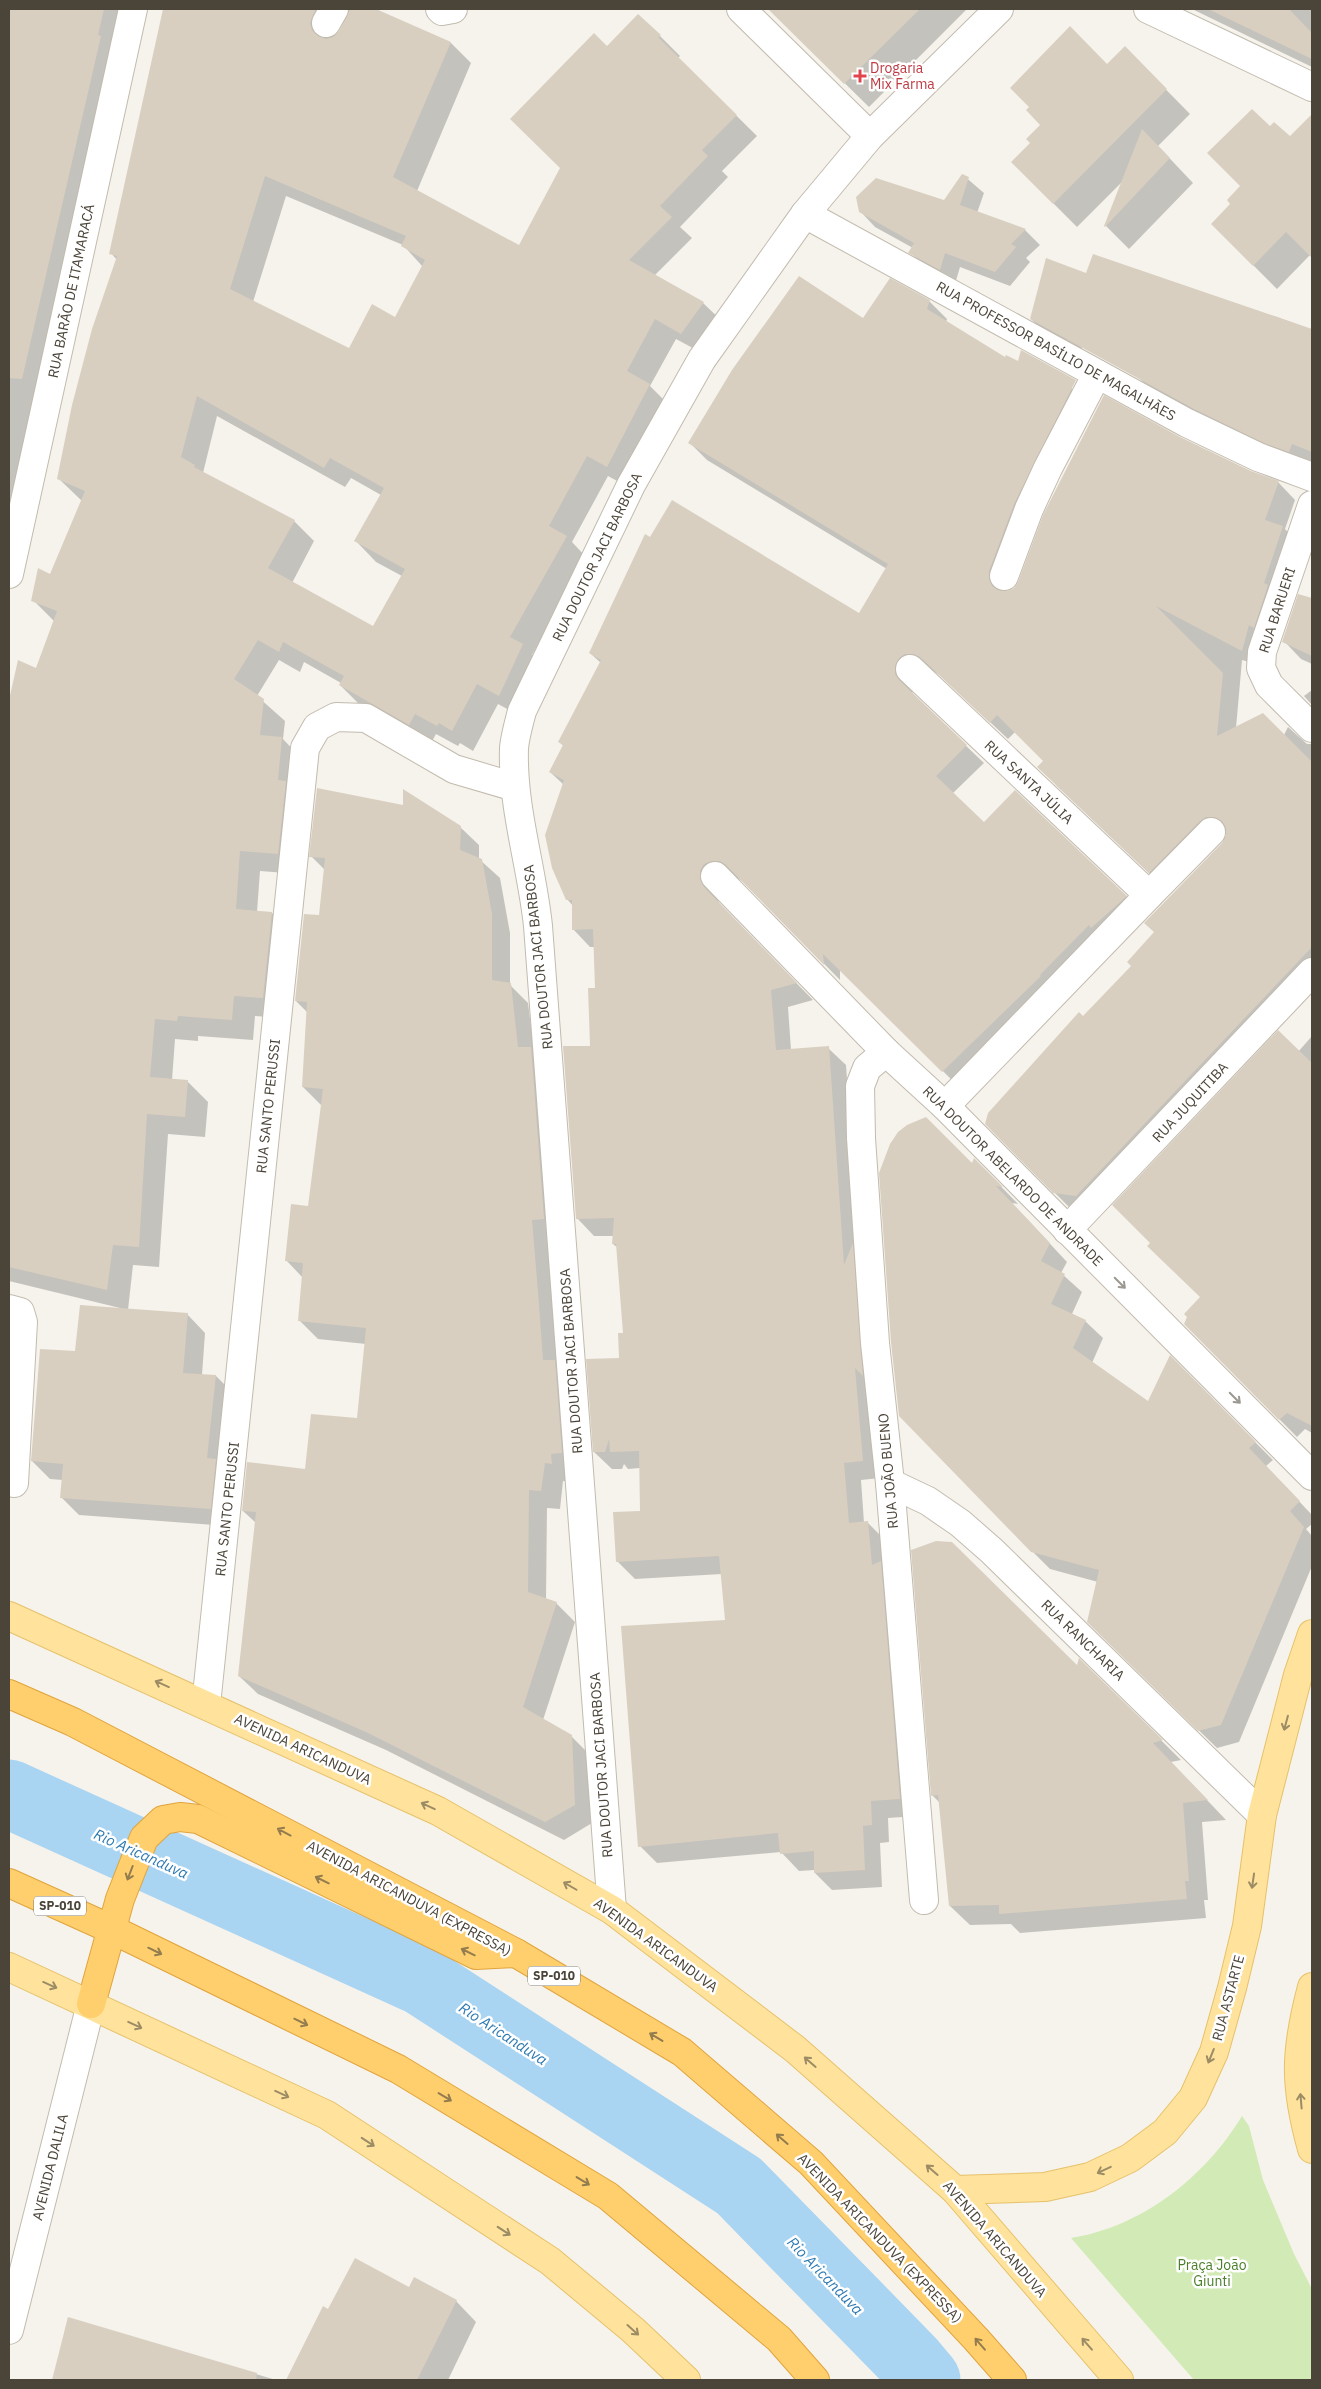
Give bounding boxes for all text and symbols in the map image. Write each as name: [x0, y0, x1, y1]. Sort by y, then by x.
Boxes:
place label: Drogaria Mix Farma: [870, 59, 935, 93]
marker: Drogaria Mix Farma: [854, 70, 866, 82]
street label: RUA BARÃO DE ITAMARACÁ: [43, 202, 98, 380]
street label: RUA PROFESSOR BASÍLIO DE MAGALHÃES: [933, 276, 1179, 425]
street label: RUA DOUTOR JACI BARBOSA: [548, 470, 646, 644]
street label: RUA BARUERI: [1255, 565, 1299, 655]
street label: RUA SANTA JÚLIA: [981, 735, 1078, 828]
street label: RUA DOUTOR JACI BARBOSA: [519, 864, 557, 1050]
street label: RUA SANTO PERUSSI: [252, 1038, 284, 1174]
street label: RUA JUQUITIBA: [1148, 1058, 1232, 1146]
street label: RUA DOUTOR ABELARDO DE ANDRADE: [919, 1082, 1107, 1270]
street label: RUA DOUTOR JACI BARBOSA: [556, 1268, 586, 1454]
one-way arrow: [1114, 1277, 1126, 1289]
one-way arrow: [1228, 1392, 1241, 1404]
street label: RUA JOÃO BUENO: [874, 1412, 902, 1529]
street label: RUA SANTO PERUSSI: [211, 1441, 243, 1577]
street label: RUA RANCHARIA: [1037, 1596, 1129, 1684]
street label: RUA DOUTOR JACI BARBOSA: [586, 1672, 616, 1858]
one-way arrow: [155, 1679, 170, 1689]
street label: AVENIDA ARICANDUVA: [232, 1709, 374, 1789]
one-way arrow: [1280, 1714, 1290, 1730]
one-way arrow: [421, 1801, 436, 1811]
water label: Rio Aricanduva: [91, 1824, 192, 1883]
one-way arrow: [277, 1827, 292, 1836]
street label: AVENIDA ARICANDUVA (EXPRESSA): [304, 1836, 514, 1960]
one-way arrow: [125, 1865, 134, 1880]
one-way arrow: [1248, 1873, 1258, 1889]
one-way arrow: [315, 1875, 330, 1884]
one-way arrow: [563, 1880, 578, 1890]
street label: AVENIDA ARICANDUVA: [590, 1894, 722, 1996]
road number: SP-010: [34, 1896, 86, 1915]
one-way arrow: [147, 1946, 162, 1956]
one-way arrow: [461, 1946, 476, 1956]
street label: RUA ASTARTE: [1208, 1953, 1248, 2043]
road number: SP-010: [528, 1966, 580, 1985]
one-way arrow: [42, 1981, 57, 1991]
water label: Rio Aricanduva: [456, 1998, 551, 2069]
one-way arrow: [293, 2017, 308, 2027]
one-way arrow: [127, 2020, 142, 2030]
one-way arrow: [650, 2031, 664, 2041]
one-way arrow: [1206, 2048, 1216, 2063]
one-way arrow: [804, 2057, 817, 2068]
one-way arrow: [274, 2090, 289, 2099]
one-way arrow: [437, 2092, 451, 2102]
one-way arrow: [1296, 2094, 1305, 2110]
street label: AVENIDA DALILA: [28, 2112, 72, 2222]
one-way arrow: [776, 2133, 789, 2144]
one-way arrow: [361, 2137, 375, 2147]
street label: AVENIDA ARICANDUVA (EXPRESSA): [794, 2149, 966, 2327]
one-way arrow: [926, 2164, 939, 2176]
one-way arrow: [1097, 2166, 1112, 2176]
one-way arrow: [576, 2177, 590, 2187]
street label: AVENIDA ARICANDUVA: [939, 2177, 1051, 2301]
one-way arrow: [497, 2226, 511, 2236]
water label: Rio Aricanduva: [783, 2233, 868, 2319]
park label: Praça João Giunti: [1177, 2256, 1247, 2290]
one-way arrow: [626, 2324, 639, 2335]
one-way arrow: [974, 2337, 986, 2350]
one-way arrow: [1081, 2337, 1092, 2350]

